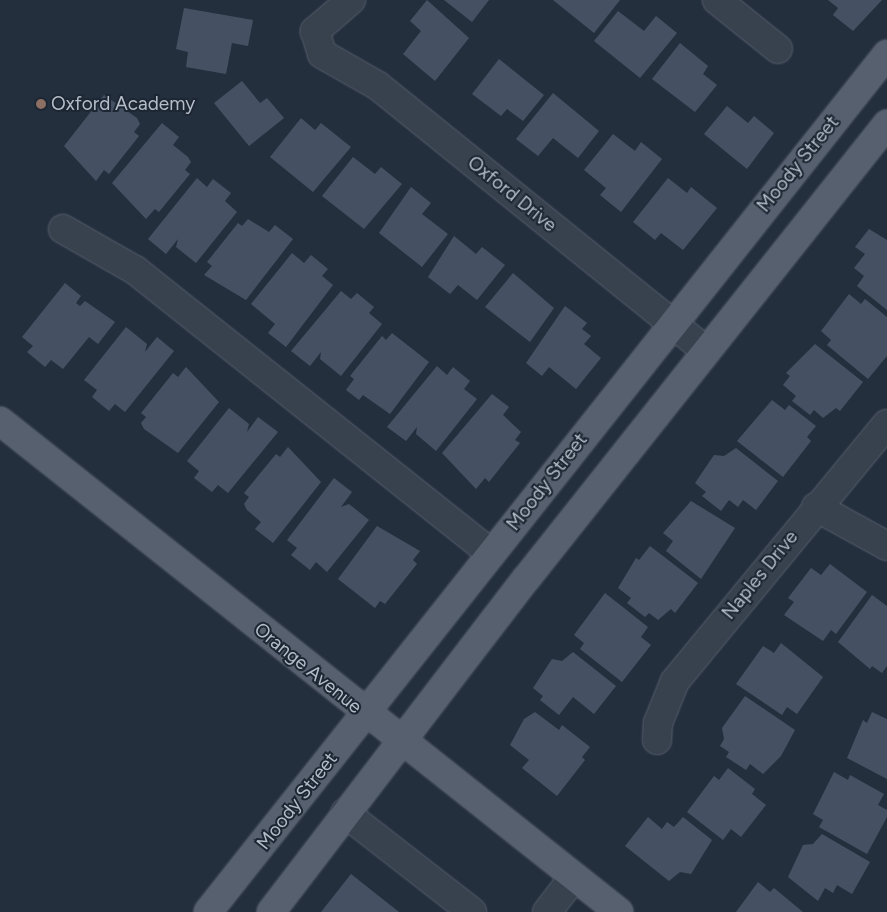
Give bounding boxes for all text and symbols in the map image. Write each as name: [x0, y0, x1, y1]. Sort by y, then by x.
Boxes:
place label: Oxford Academy: [51, 93, 195, 115]
marker: Oxford Academy: [35, 98, 47, 110]
street label: Moody Street: [752, 111, 844, 217]
street label: Oxford Drive: [463, 151, 561, 237]
street label: Moody Street: [502, 429, 592, 535]
street label: Naples Drive: [717, 526, 803, 624]
street label: Orange Avenue: [250, 618, 366, 718]
street label: Moody Street: [252, 748, 342, 854]

